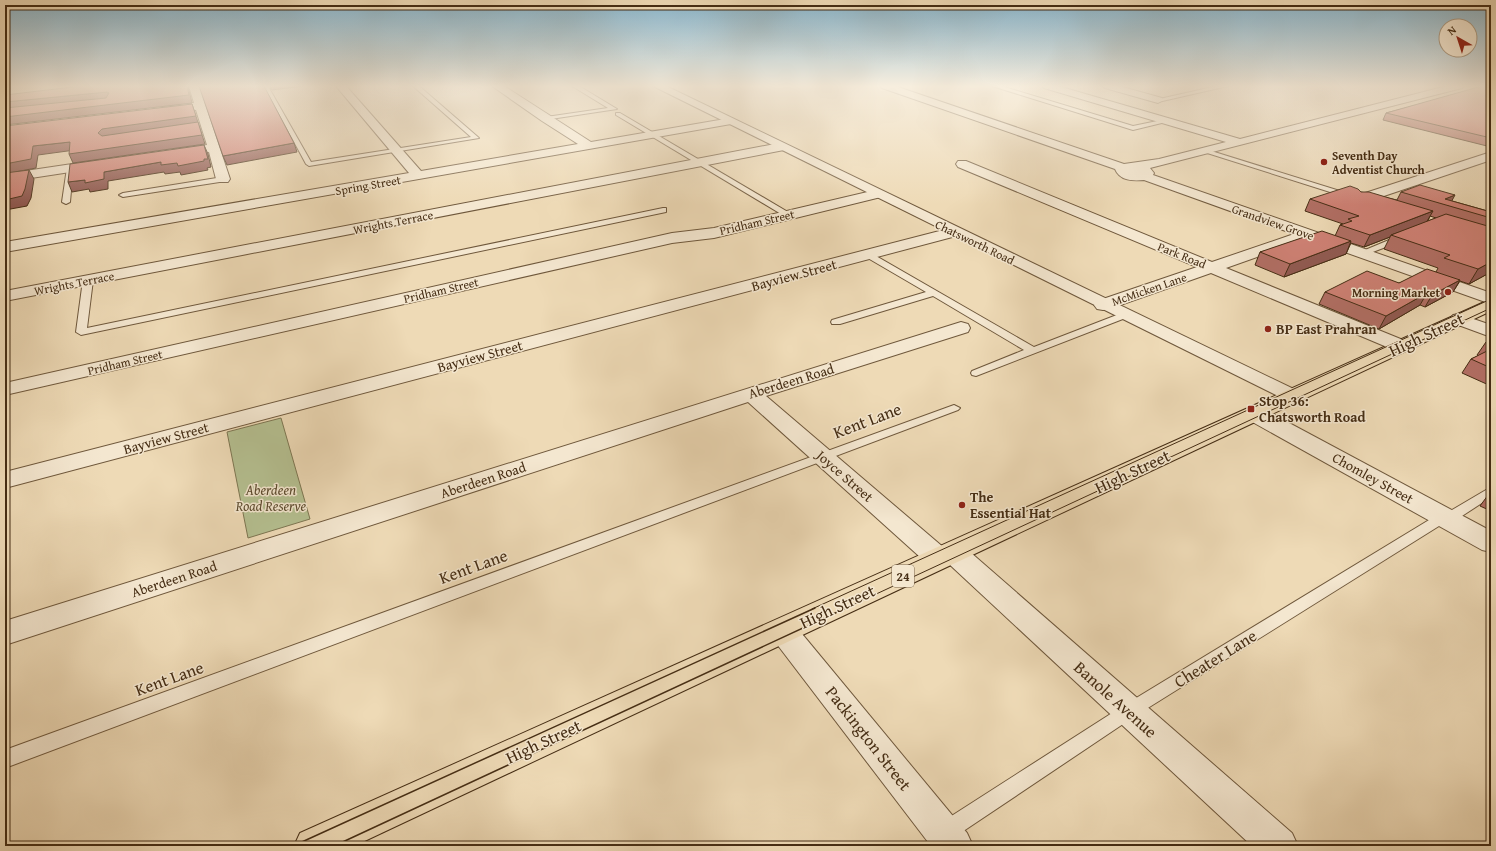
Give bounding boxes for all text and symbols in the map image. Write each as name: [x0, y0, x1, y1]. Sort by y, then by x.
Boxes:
north arrow: [1438, 18, 1478, 58]
text: N: [1444, 21, 1460, 39]
place label: Seventh Day Adventist Church: [1332, 147, 1425, 178]
marker: Seventh Day Adventist Church: [1319, 157, 1329, 167]
street label: Spring Street: [334, 171, 403, 199]
street label: Grandview Grove: [1230, 200, 1317, 244]
street label: Pridham Street: [718, 205, 797, 239]
street label: Wrights Terrace: [352, 206, 435, 238]
street label: Chatsworth Road: [933, 215, 1018, 269]
street label: Park Road: [1155, 238, 1209, 273]
street label: Bayview Street: [749, 254, 839, 296]
street label: Wrights Terrace: [33, 267, 116, 299]
street label: McMicken Lane: [1109, 268, 1189, 310]
street label: Pridham Street: [402, 273, 481, 307]
place label: Morning Market: [1352, 284, 1440, 301]
marker: Morning Market: [1443, 287, 1453, 297]
street label: High Street: [1384, 306, 1468, 362]
place label: BP East Prahran: [1276, 319, 1377, 339]
marker: BP East Prahran: [1263, 324, 1273, 334]
street label: Bayview Street: [435, 335, 525, 377]
street label: Pridham Street: [86, 345, 165, 379]
street label: Aberdeen Road: [746, 358, 837, 404]
place label: Stop 36: Chatsworth Road: [1259, 391, 1365, 427]
street label: Kent Lane: [829, 396, 905, 444]
marker: Stop 36: Chatsworth Road: [1246, 404, 1256, 414]
street label: Bayview Street: [121, 417, 211, 459]
street label: High Street: [1090, 443, 1174, 499]
street label: Joyce Street: [811, 444, 878, 506]
street label: Chomley Street: [1329, 447, 1417, 509]
street label: Aberdeen Road: [438, 457, 529, 503]
park label: Aberdeen Road Reserve: [235, 480, 307, 516]
place label: The Essential Hat: [970, 487, 1052, 523]
marker: The Essential Hat: [957, 500, 967, 510]
street label: Kent Lane: [435, 542, 511, 590]
street label: Aberdeen Road: [129, 556, 220, 602]
road number: 24: [892, 565, 914, 587]
street label: High Street: [795, 578, 879, 634]
street label: Cheater Lane: [1169, 623, 1261, 693]
street label: Kent Lane: [131, 654, 207, 702]
street label: Banole Avenue: [1069, 655, 1163, 743]
street label: Packington Street: [820, 680, 918, 796]
street label: High Street: [501, 713, 585, 769]

